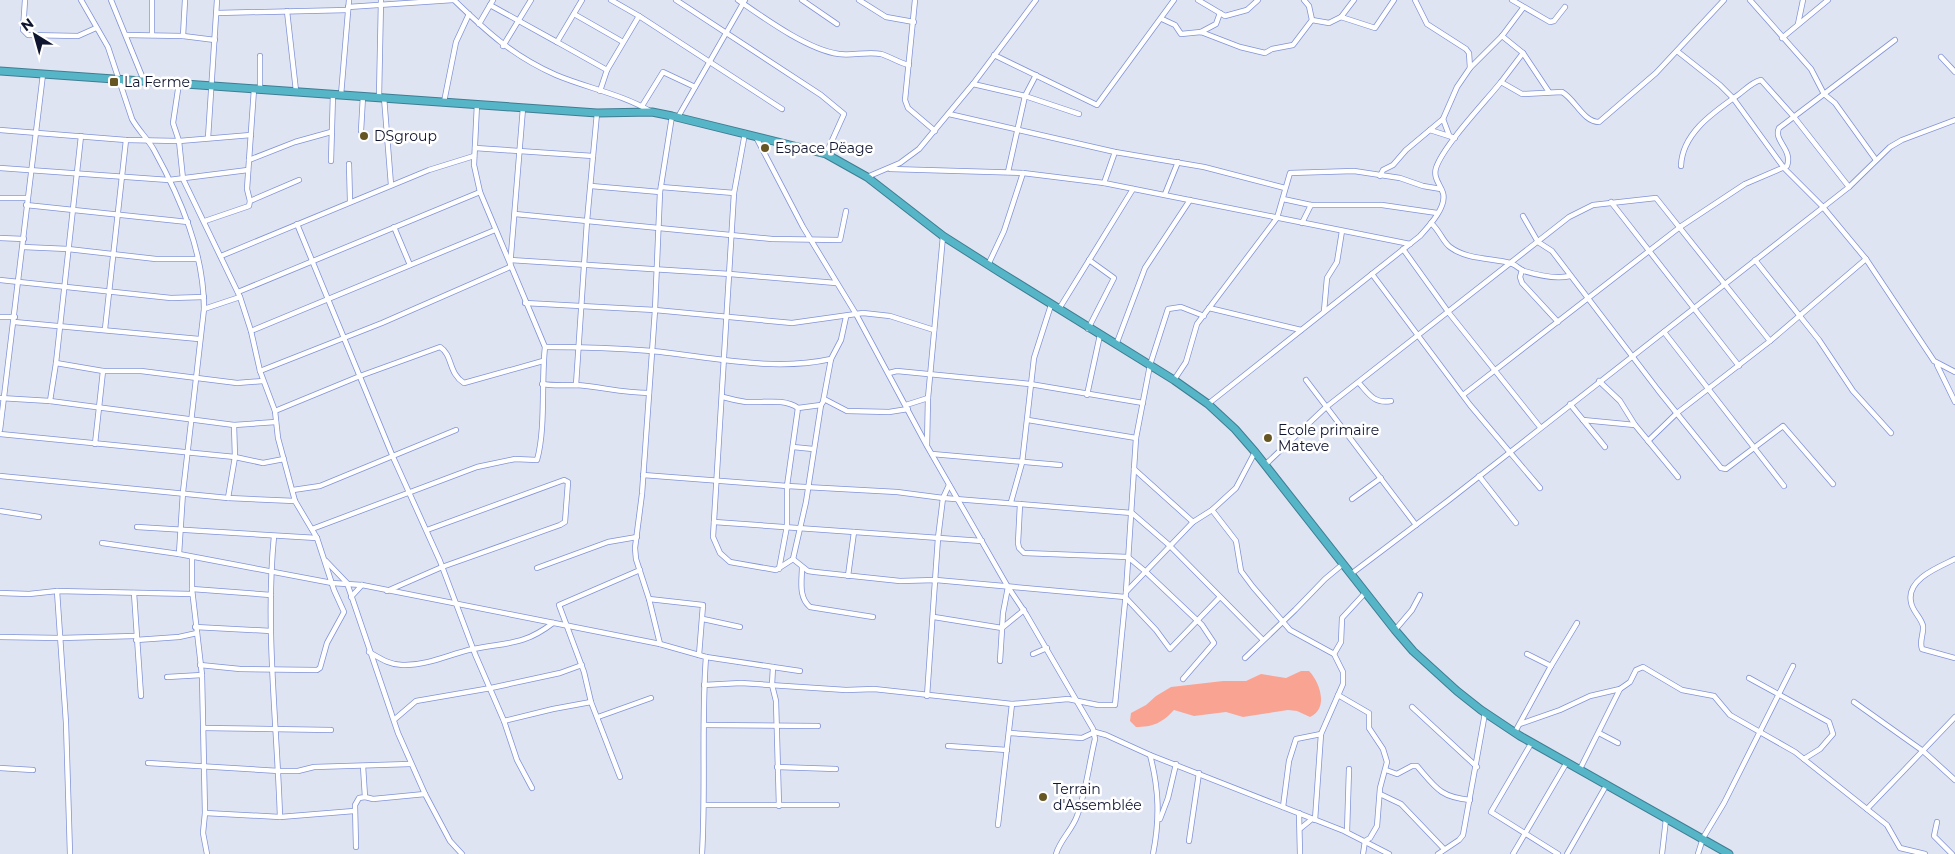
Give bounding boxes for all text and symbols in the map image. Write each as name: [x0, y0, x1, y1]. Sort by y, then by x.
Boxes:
north arrow: [10, 10, 60, 60]
text: N: [17, 14, 37, 35]
place label: La Ferme: [124, 73, 190, 91]
marker: La Ferme: [108, 76, 120, 88]
place label: DSgroup: [374, 127, 437, 145]
marker: DSgroup: [358, 130, 370, 142]
place label: Espace Pëage: [775, 139, 873, 157]
marker: Espace Pëage: [759, 142, 771, 154]
place label: Ecole primaire Mateve: [1278, 421, 1379, 455]
marker: Ecole primaire Mateve: [1262, 432, 1274, 444]
place label: Terrain d'Assemblée: [1053, 780, 1142, 814]
marker: Terrain d'Assemblée: [1037, 791, 1049, 803]

